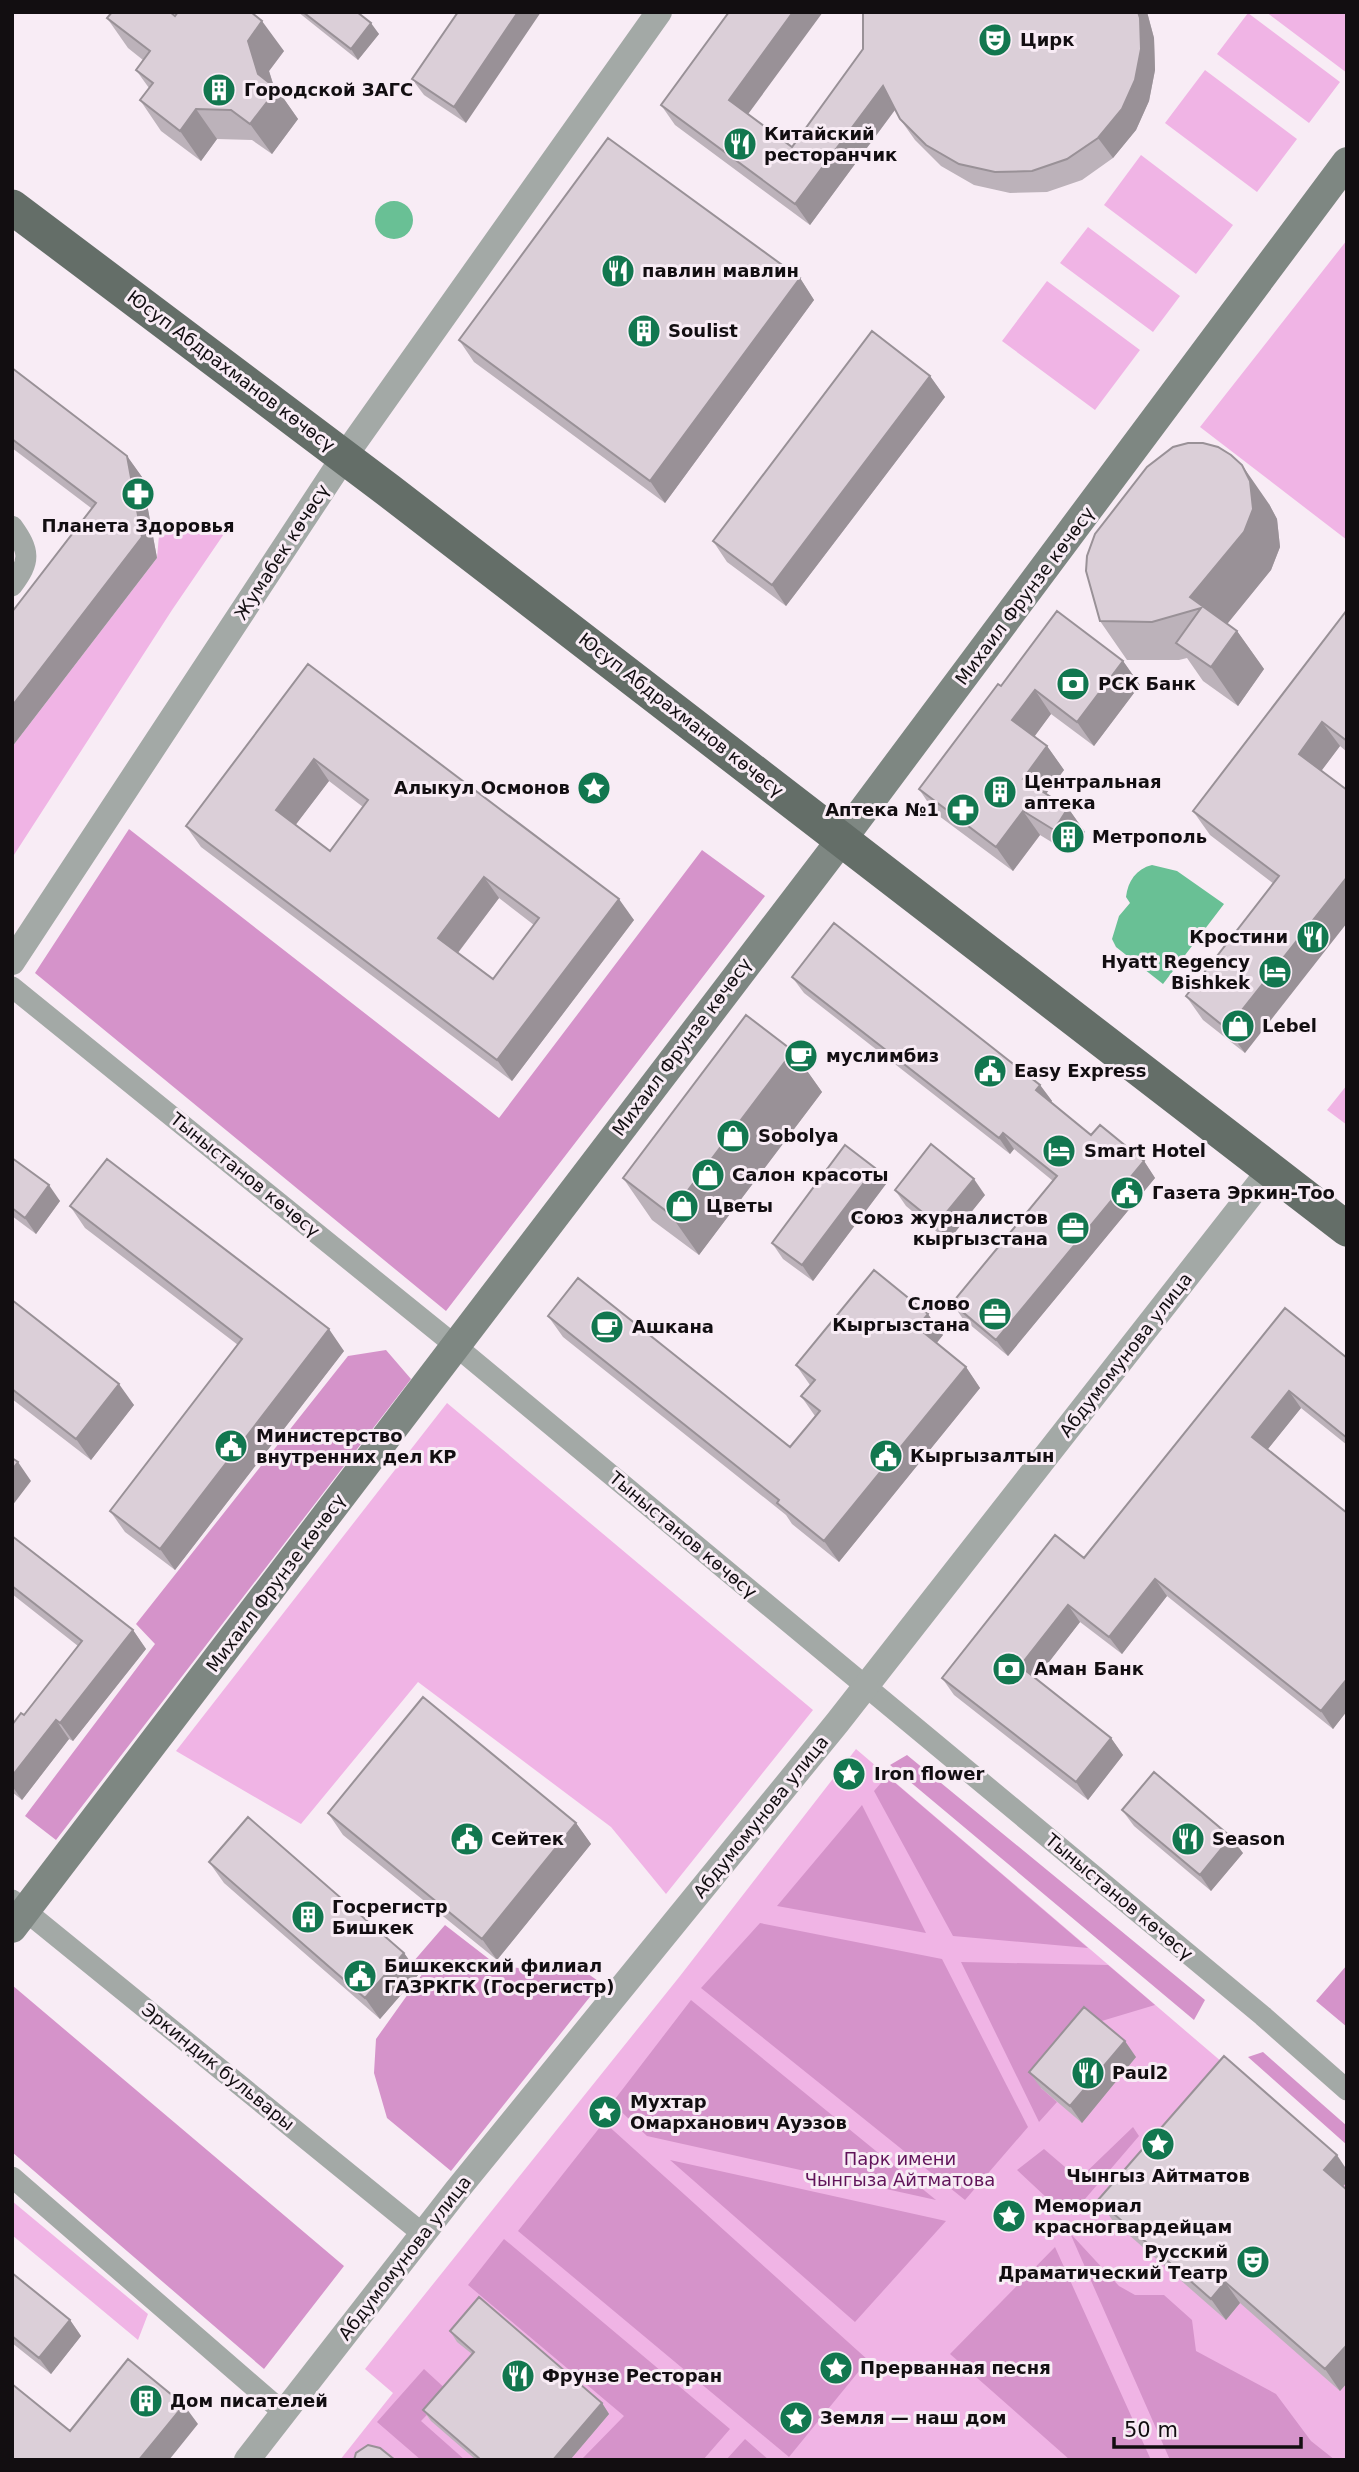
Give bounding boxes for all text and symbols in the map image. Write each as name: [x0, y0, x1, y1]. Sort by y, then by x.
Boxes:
theatre icon: Цирк: [976, 21, 1014, 59]
place label: Цирк: [1020, 29, 1074, 50]
building icon: Городской ЗАГС: [200, 71, 238, 109]
place label: Городской ЗАГС: [244, 79, 413, 100]
place label: Китайский ресторанчик: [764, 123, 897, 165]
restaurant icon: Китайский ресторанчик: [721, 125, 759, 163]
restaurant icon: павлин мавлин: [599, 252, 637, 290]
place label: павлин мавлин: [642, 260, 799, 281]
street label: Юсуп Абдрахманов көчөсү: [123, 286, 339, 456]
building icon: Soulist: [625, 312, 663, 350]
place label: Soulist: [668, 320, 738, 341]
pharmacy icon: Планета Здоровья: [119, 475, 157, 513]
street label: Жумабек көчөсү: [230, 480, 333, 623]
street label: Михаил Фрунзе көчөсү: [951, 502, 1099, 689]
place label: Планета Здоровья: [41, 515, 235, 536]
street label: Юсуп Абдрахманов көчөсү: [575, 628, 788, 801]
bank icon: РСК Банк: [1054, 665, 1092, 703]
place label: РСК Банк: [1098, 673, 1196, 694]
place icon: Алыкул Осмонов: [575, 769, 613, 807]
place label: Центральная аптека: [1024, 771, 1162, 813]
building icon: Центральная аптека: [981, 773, 1019, 811]
place label: Алыкул Осмонов: [394, 777, 570, 798]
pharmacy icon: Аптека №1: [944, 791, 982, 829]
place label: Аптека №1: [825, 799, 939, 820]
building icon: Метрополь: [1049, 818, 1087, 856]
place label: Метрополь: [1092, 826, 1207, 847]
restaurant icon: Кростини: [1294, 918, 1332, 956]
place label: Кростини: [1189, 926, 1288, 947]
place label: Hyatt Regency Bishkek: [1101, 951, 1251, 993]
street label: Михаил Фрунзе көчөсү: [608, 953, 756, 1140]
hotel icon: Hyatt Regency Bishkek: [1256, 953, 1294, 991]
shop icon: Lebel: [1219, 1007, 1257, 1045]
place label: Lebel: [1262, 1015, 1317, 1036]
cafe icon: муслимбиз: [782, 1037, 820, 1075]
place label: муслимбиз: [826, 1045, 939, 1066]
public building icon: Easy Express: [971, 1052, 1009, 1090]
place label: Easy Express: [1014, 1060, 1146, 1081]
street label: Тыныстанов көчөсү: [166, 1107, 324, 1241]
shop icon: Sobolya: [714, 1117, 752, 1155]
place label: Sobolya: [758, 1125, 839, 1146]
hotel icon: Smart Hotel: [1040, 1132, 1078, 1170]
place label: Smart Hotel: [1084, 1140, 1206, 1161]
shop icon: Салон красоты: [689, 1156, 727, 1194]
place label: Салон красоты: [732, 1164, 889, 1185]
public building icon: Газета Эркин-Тоо: [1108, 1174, 1146, 1212]
place label: Газета Эркин-Тоо: [1152, 1182, 1335, 1203]
shop icon: Цветы: [663, 1187, 701, 1225]
place label: Цветы: [706, 1195, 773, 1216]
place label: Союз журналистов кыргызстана: [850, 1207, 1048, 1249]
office icon: Союз журналистов кыргызстана: [1054, 1209, 1092, 1247]
street label: Абдумомунова улица: [1055, 1268, 1196, 1441]
place label: Слово Кыргызстана: [832, 1293, 970, 1335]
office icon: Слово Кыргызстана: [976, 1295, 1014, 1333]
cafe icon: Ашкана: [588, 1308, 626, 1346]
place label: Ашкана: [632, 1316, 714, 1337]
place label: Министерство внутренних дел КР: [256, 1425, 457, 1467]
public building icon: Министерство внутренних дел КР: [212, 1427, 250, 1465]
public building icon: Кыргызалтын: [867, 1437, 905, 1475]
place label: Кыргызалтын: [910, 1445, 1055, 1466]
street label: Тыныстанов көчөсү: [605, 1466, 761, 1603]
street label: Михаил Фрунзе көчөсү: [202, 1489, 350, 1676]
bank icon: Аман Банк: [990, 1650, 1028, 1688]
place label: Аман Банк: [1034, 1658, 1144, 1679]
street label: Абдумомунова улица: [689, 1731, 833, 1902]
place icon: Iron flower: [830, 1755, 868, 1793]
place label: Iron flower: [874, 1763, 985, 1784]
public building icon: Сейтек: [448, 1820, 486, 1858]
restaurant icon: Season: [1169, 1820, 1207, 1858]
place label: Сейтек: [491, 1828, 564, 1849]
street label: Тыныстанов көчөсү: [1041, 1828, 1197, 1965]
place label: Season: [1212, 1828, 1285, 1849]
place label: Госрегистр Бишкек: [332, 1896, 448, 1938]
building icon: Госрегистр Бишкек: [289, 1898, 327, 1936]
place label: Бишкекский филиал ГАЗРКГК (Госрегистр): [384, 1955, 615, 1997]
public building icon: Бишкекский филиал ГАЗРКГК (Госрегистр): [341, 1957, 379, 1995]
street label: Эркиндик бульвары: [138, 1999, 299, 2135]
restaurant icon: Paul2: [1069, 2054, 1107, 2092]
place label: Paul2: [1112, 2062, 1168, 2083]
place label: Мухтар Омарханович Ауэзов: [630, 2091, 847, 2133]
place icon: Мухтар Омарханович Ауэзов: [586, 2093, 624, 2131]
place icon: Чынгыз Айтматов: [1139, 2125, 1177, 2163]
park label: Парк имени Чынгыза Айтматова: [805, 2148, 995, 2190]
place label: Чынгыз Айтматов: [1066, 2165, 1250, 2186]
street label: Абдумомунова улица: [334, 2171, 475, 2344]
place label: Мемориал красногвардейцам: [1034, 2195, 1232, 2237]
place icon: Мемориал красногвардейцам: [990, 2197, 1028, 2235]
place label: Русский Драматический Театр: [998, 2241, 1228, 2283]
theatre icon: Русский Драматический Театр: [1234, 2243, 1272, 2281]
place icon: Прерванная песня: [817, 2349, 855, 2387]
restaurant icon: Фрунзе Ресторан: [499, 2357, 537, 2395]
place label: Прерванная песня: [860, 2357, 1051, 2378]
place label: Фрунзе Ресторан: [542, 2365, 722, 2386]
building icon: Дом писателей: [127, 2382, 165, 2420]
place label: Дом писателей: [170, 2390, 328, 2411]
place icon: Земля — наш дом: [777, 2399, 815, 2437]
scale bar: [1114, 2406, 1301, 2450]
place label: Земля — наш дом: [820, 2407, 1007, 2428]
text: 50 m: [1124, 2418, 1178, 2442]

